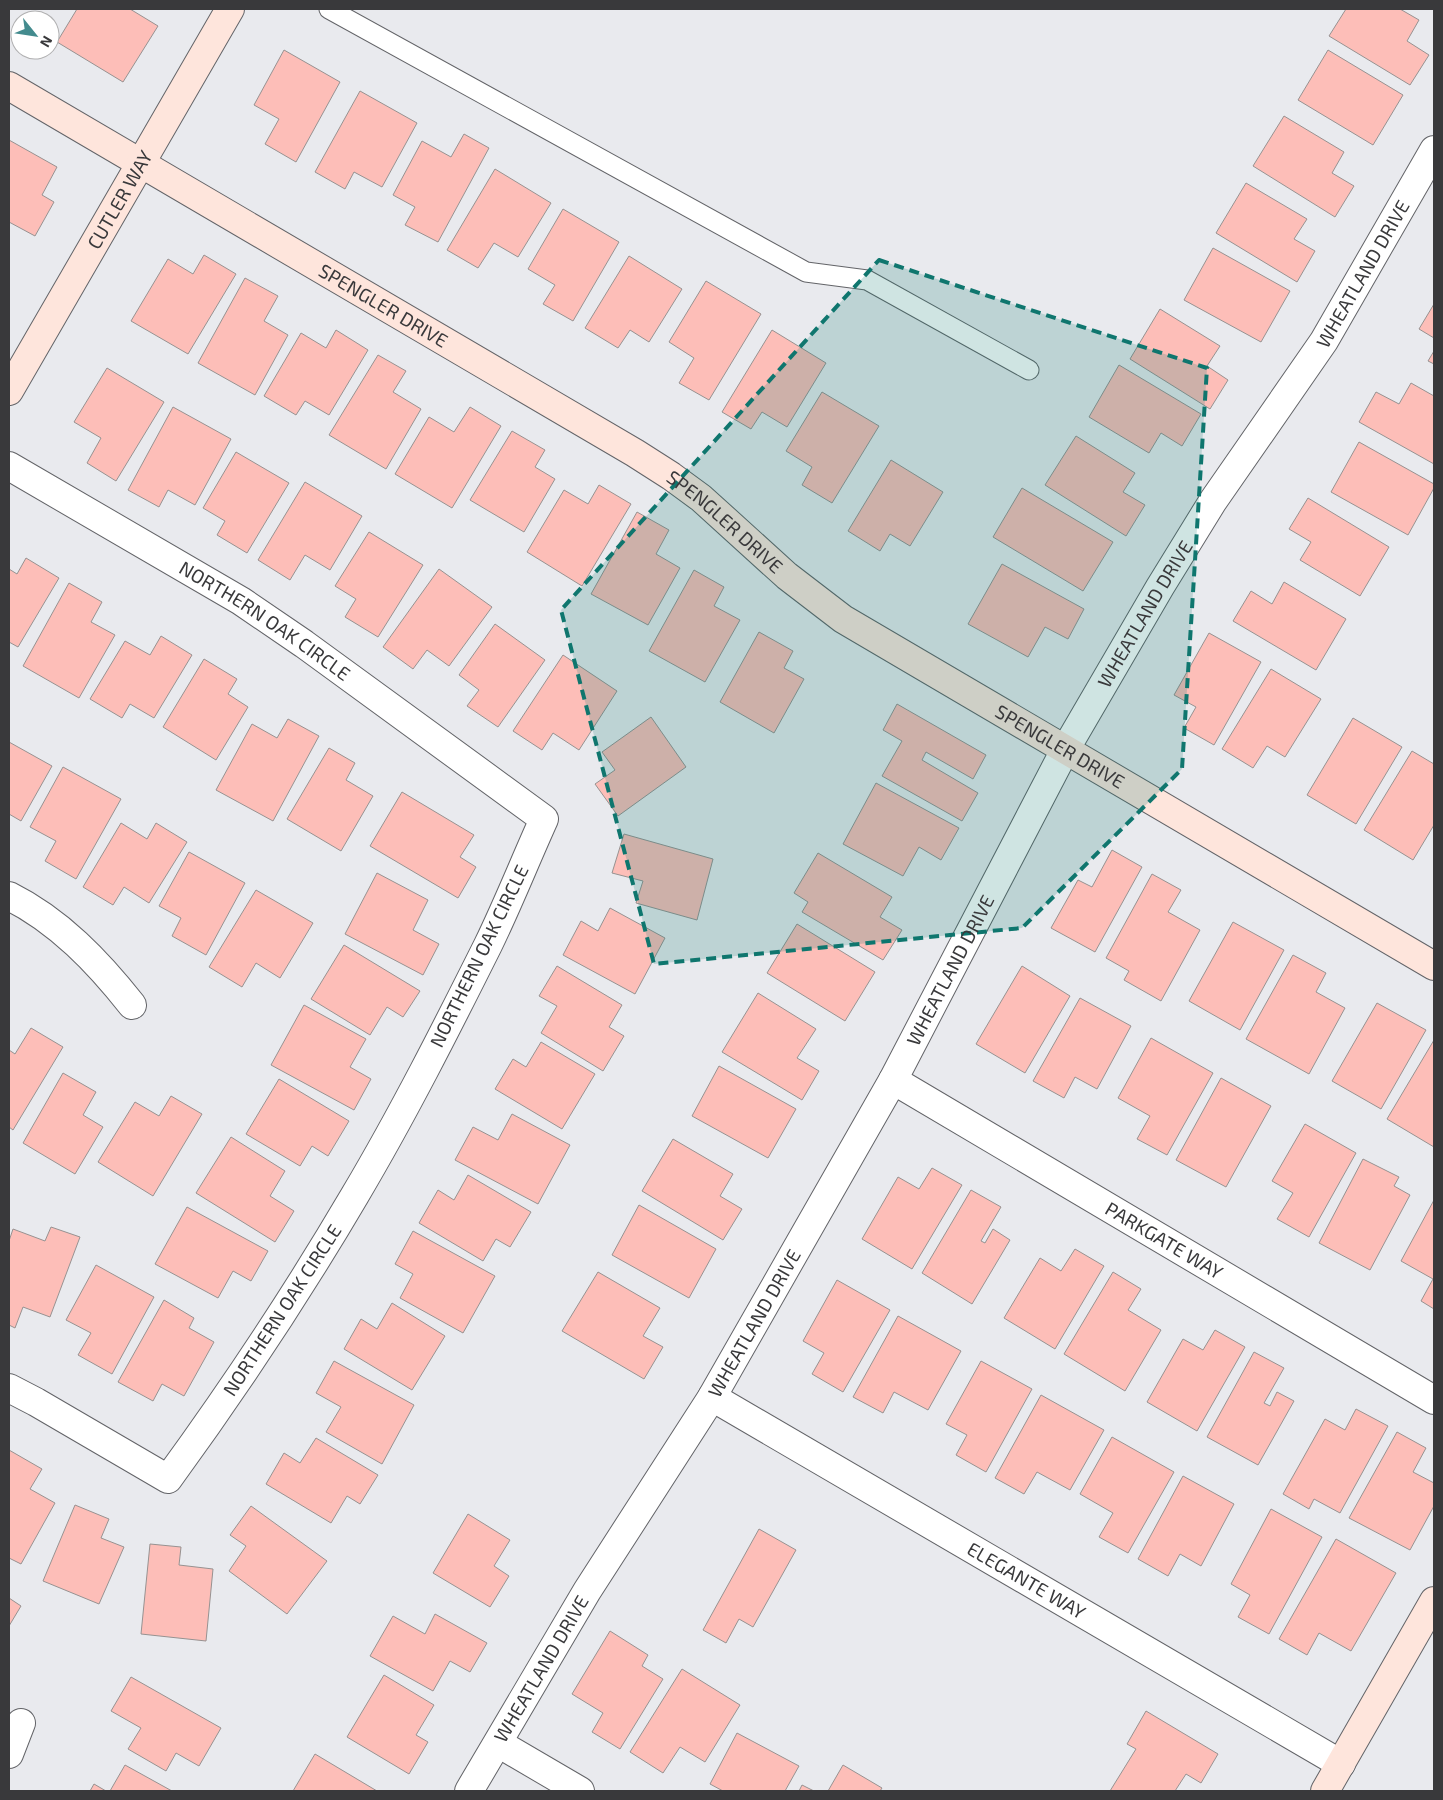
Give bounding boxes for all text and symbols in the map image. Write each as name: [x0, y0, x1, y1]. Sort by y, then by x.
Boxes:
north arrow: [10, 10, 60, 60]
text: N: [37, 33, 57, 50]
street label: CUTLER WAY: [82, 146, 157, 253]
street label: WHEATLAND DRIVE: [1311, 196, 1414, 352]
street label: SPENGLER DRIVE: [315, 258, 452, 352]
street label: SPENGLER DRIVE: [663, 465, 788, 578]
street label: WHEATLAND DRIVE: [1092, 536, 1197, 691]
street label: NORTHERN OAK CIRCLE: [175, 556, 355, 685]
street label: SPENGLER DRIVE: [992, 699, 1129, 793]
street label: NORTHERN OAK CIRCLE: [424, 861, 533, 1051]
street label: WHEATLAND DRIVE: [901, 891, 999, 1049]
street label: PARKGATE WAY: [1102, 1196, 1227, 1284]
street label: NORTHERN OAK CIRCLE: [218, 1220, 346, 1400]
street label: WHEATLAND DRIVE: [702, 1245, 805, 1401]
street label: ELEGANTE WAY: [963, 1537, 1090, 1624]
street label: WHEATLAND DRIVE: [488, 1591, 593, 1746]

